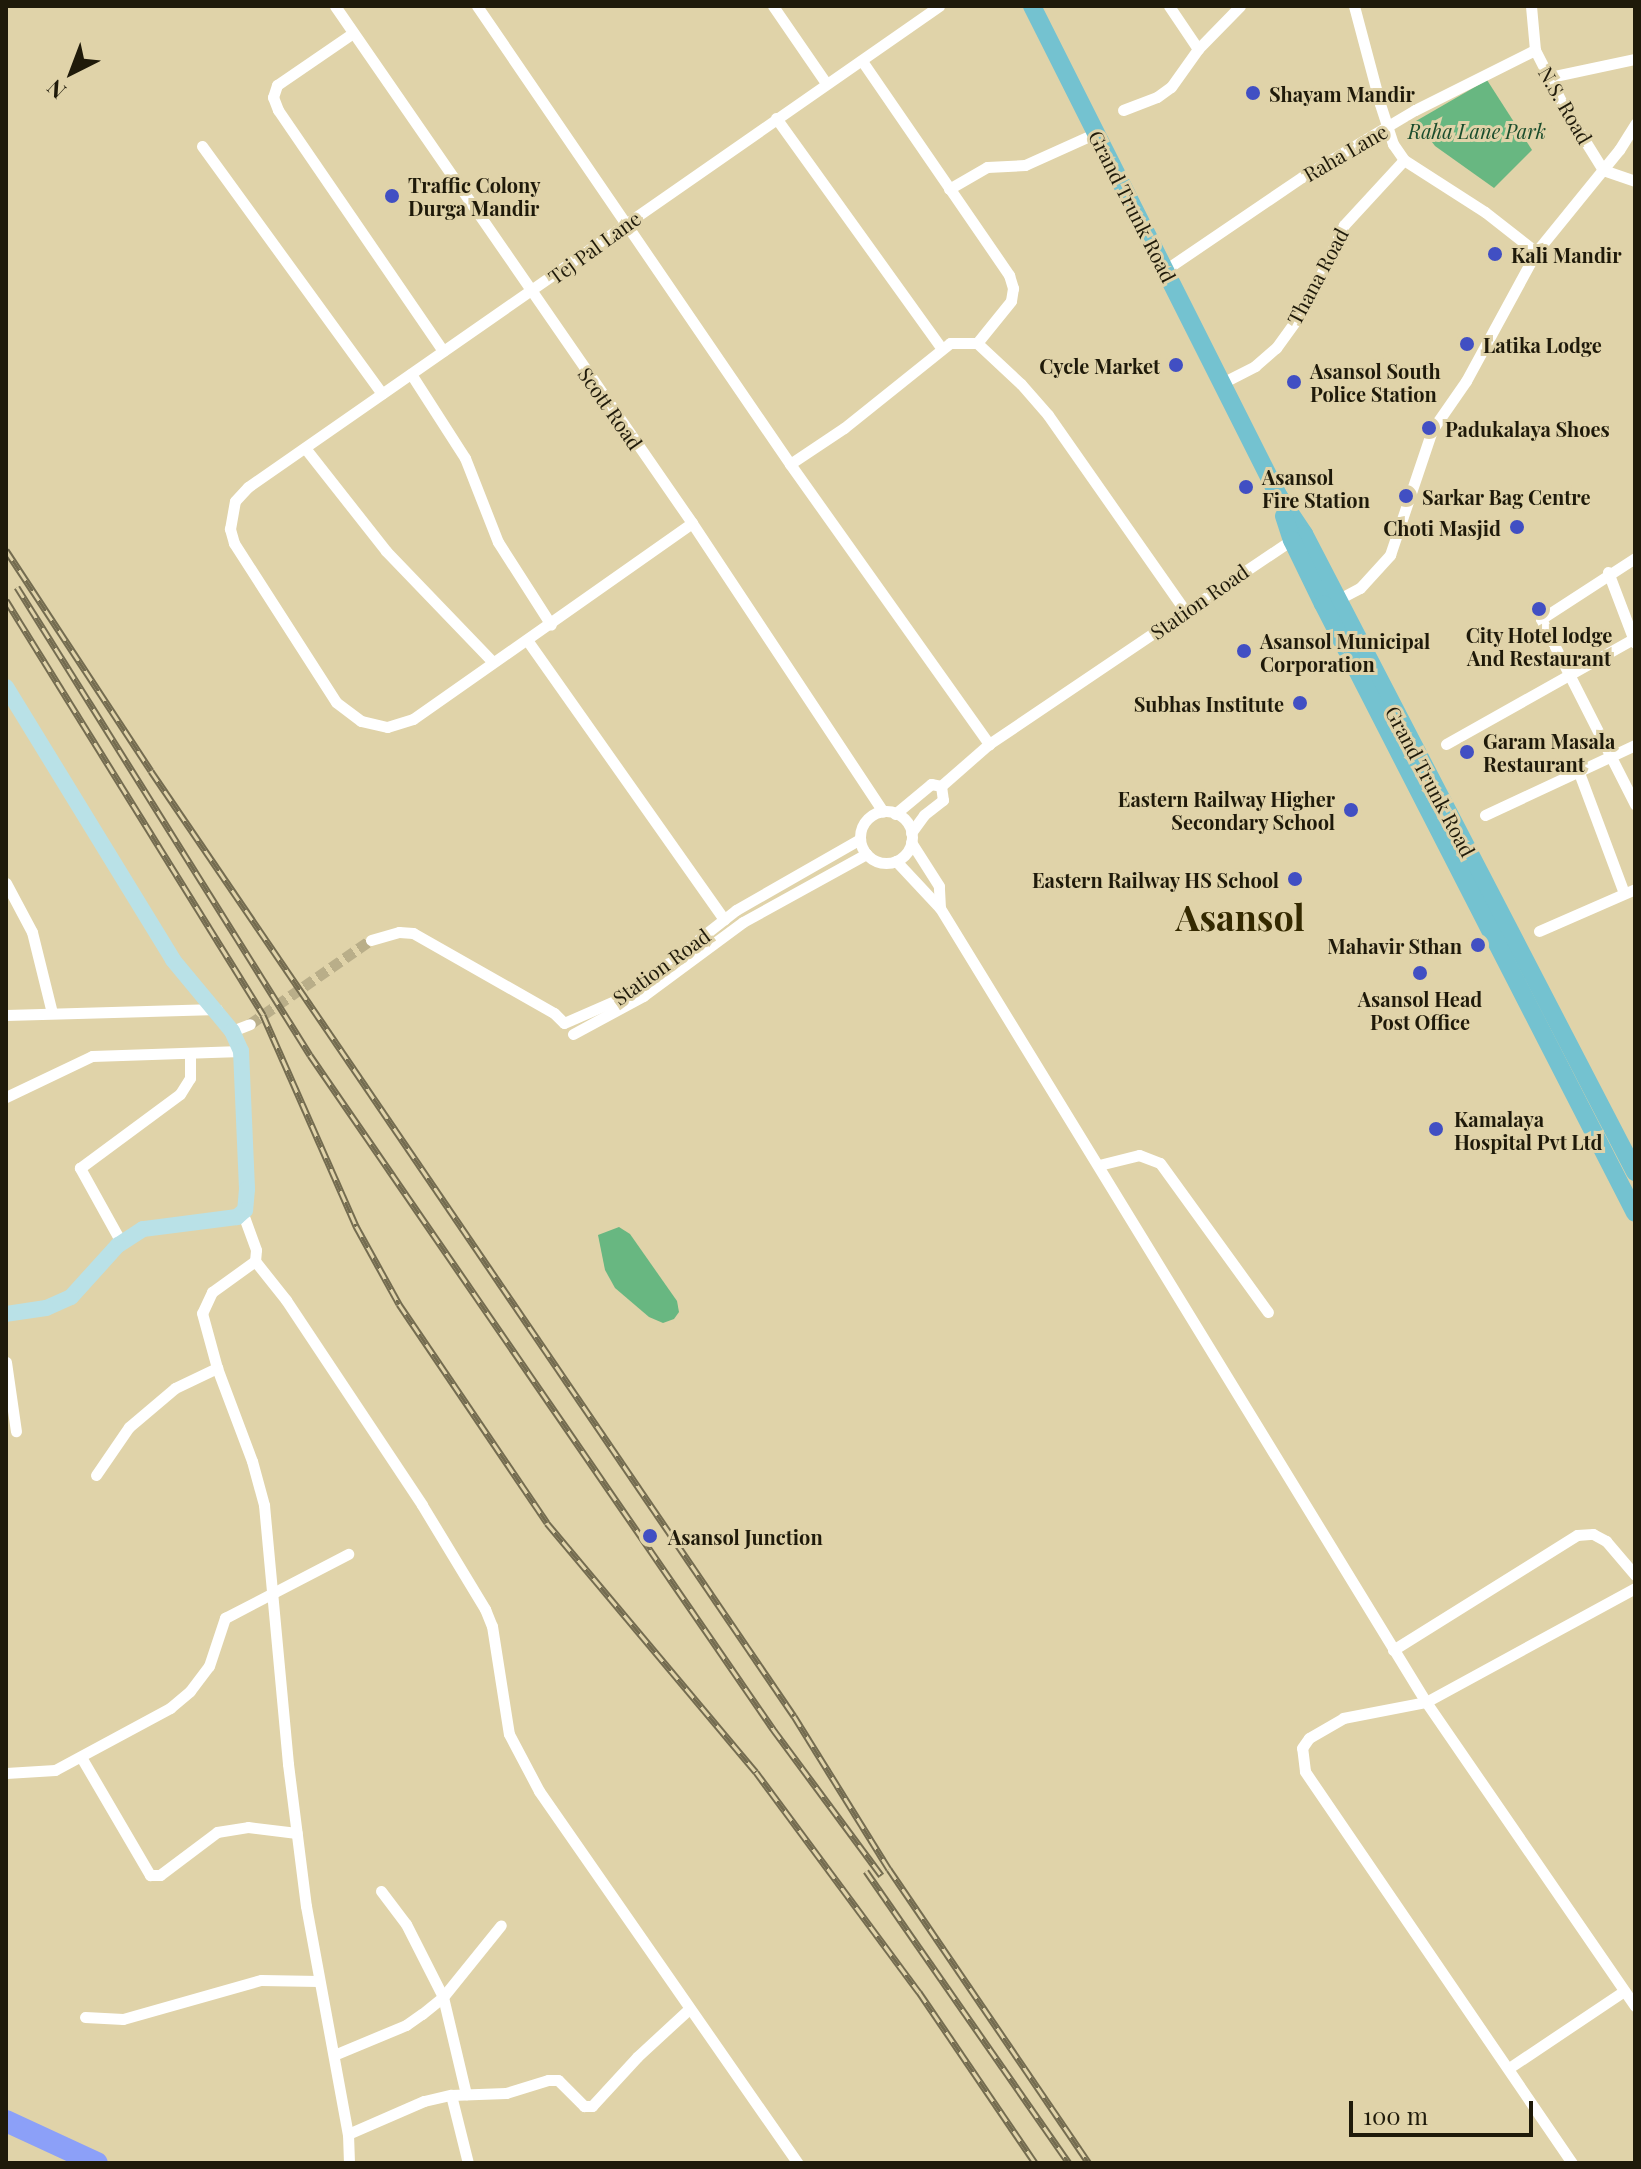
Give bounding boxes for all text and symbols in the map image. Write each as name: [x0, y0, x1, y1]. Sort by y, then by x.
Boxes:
north arrow: [32, 32, 112, 112]
street label: N.S. Road: [1534, 62, 1598, 148]
text: N: [40, 73, 72, 106]
place label: Shayam Mandir: [1269, 81, 1415, 105]
marker: Shayam Mandir: [1244, 84, 1262, 102]
street label: Raha Lane: [1299, 118, 1391, 186]
park label: Raha Lane Park: [1408, 118, 1546, 142]
street label: Grand Trunk Road: [1084, 126, 1182, 286]
place label: Traffic Colony Durga Mandir: [408, 172, 541, 219]
marker: Traffic Colony Durga Mandir: [383, 187, 401, 205]
street label: Tej Pal Lane: [543, 206, 645, 288]
street label: Thana Road: [1281, 223, 1353, 329]
place label: Kali Mandir: [1511, 242, 1621, 266]
marker: Kali Mandir: [1486, 245, 1504, 263]
place label: Latika Lodge: [1483, 332, 1602, 356]
marker: Latika Lodge: [1458, 335, 1476, 353]
place label: Cycle Market: [1039, 353, 1160, 377]
marker: Cycle Market: [1167, 356, 1185, 374]
place label: Asansol South Police Station: [1310, 358, 1441, 405]
street label: Scott Road: [574, 362, 648, 454]
marker: Asansol South Police Station: [1285, 373, 1303, 391]
place label: Padukalaya Shoes: [1445, 416, 1610, 440]
marker: Padukalaya Shoes: [1420, 419, 1438, 437]
place label: Asansol Fire Station: [1262, 464, 1370, 511]
marker: Asansol Fire Station: [1237, 478, 1255, 496]
place label: Sarkar Bag Centre: [1422, 484, 1591, 508]
marker: Sarkar Bag Centre: [1397, 487, 1415, 505]
place label: Choti Masjid: [1383, 515, 1501, 539]
marker: Choti Masjid: [1508, 518, 1526, 536]
street label: Station Road: [1145, 558, 1253, 644]
marker: City Hotel lodge And Restaurant: [1530, 600, 1548, 618]
place label: City Hotel lodge And Restaurant: [1465, 622, 1613, 669]
place label: Asansol Municipal Corporation: [1260, 628, 1430, 675]
marker: Asansol Municipal Corporation: [1235, 642, 1253, 660]
place label: Subhas Institute: [1134, 691, 1284, 715]
marker: Subhas Institute: [1291, 694, 1309, 712]
street label: Grand Trunk Road: [1381, 701, 1481, 861]
place label: Garam Masala Restaurant: [1483, 728, 1615, 775]
marker: Garam Masala Restaurant: [1458, 743, 1476, 761]
place label: Eastern Railway Higher Secondary School: [1117, 786, 1335, 833]
marker: Eastern Railway Higher Secondary School: [1342, 801, 1360, 819]
place label: Eastern Railway HS School: [1031, 867, 1279, 891]
marker: Eastern Railway HS School: [1286, 870, 1304, 888]
district label: Asansol: [1175, 895, 1305, 939]
street label: Station Road: [608, 923, 714, 1009]
place label: Mahavir Sthan: [1327, 933, 1462, 957]
marker: Mahavir Sthan: [1469, 936, 1487, 954]
marker: Asansol Head Post Office: [1411, 964, 1429, 982]
place label: Asansol Head Post Office: [1358, 986, 1482, 1033]
place label: Kamalaya Hospital Pvt Ltd: [1454, 1106, 1602, 1153]
marker: Kamalaya Hospital Pvt Ltd: [1425, 1118, 1447, 1140]
place label: Asansol Junction: [668, 1524, 823, 1548]
marker: Asansol Junction: [639, 1525, 661, 1547]
scale bar: [1353, 2085, 1537, 2135]
text: 100 m: [1363, 2099, 1428, 2131]

